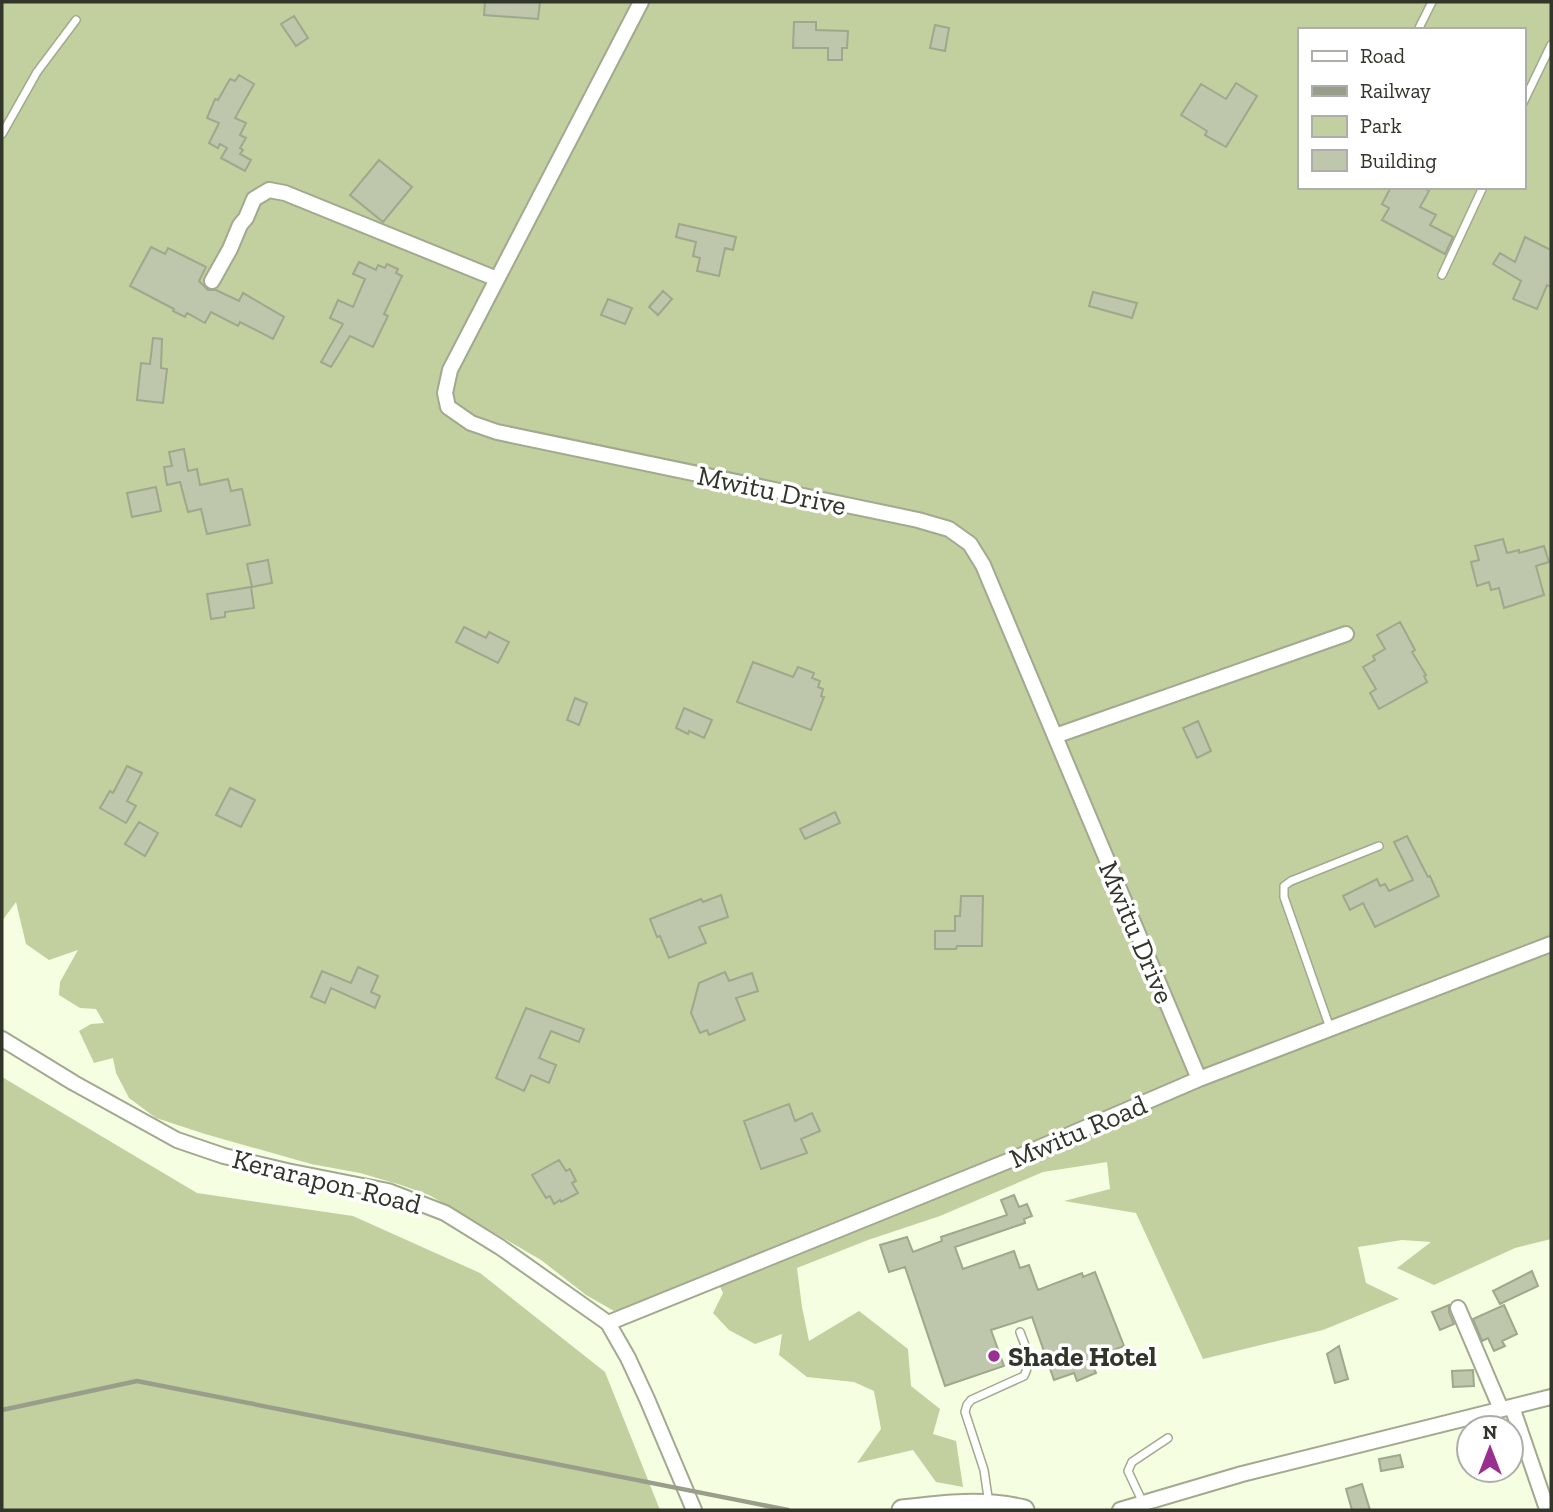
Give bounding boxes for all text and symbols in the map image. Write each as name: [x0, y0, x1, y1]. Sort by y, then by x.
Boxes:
legend: [1298, 28, 1525, 189]
text: Road: [1360, 43, 1406, 68]
text: Railway: [1360, 78, 1431, 103]
text: Park: [1360, 113, 1402, 138]
text: Building: [1360, 148, 1437, 173]
street label: Mwitu Drive: [694, 459, 849, 522]
street label: Mwitu Drive: [1092, 856, 1181, 1008]
street label: Mwitu Road: [1005, 1088, 1152, 1175]
street label: Kerarapon Road: [229, 1142, 425, 1221]
place label: Shade Hotel: [1008, 1340, 1157, 1373]
marker: Shade Hotel: [986, 1348, 1002, 1364]
north arrow: [1455, 1414, 1525, 1484]
text: N: [1483, 1421, 1497, 1444]

